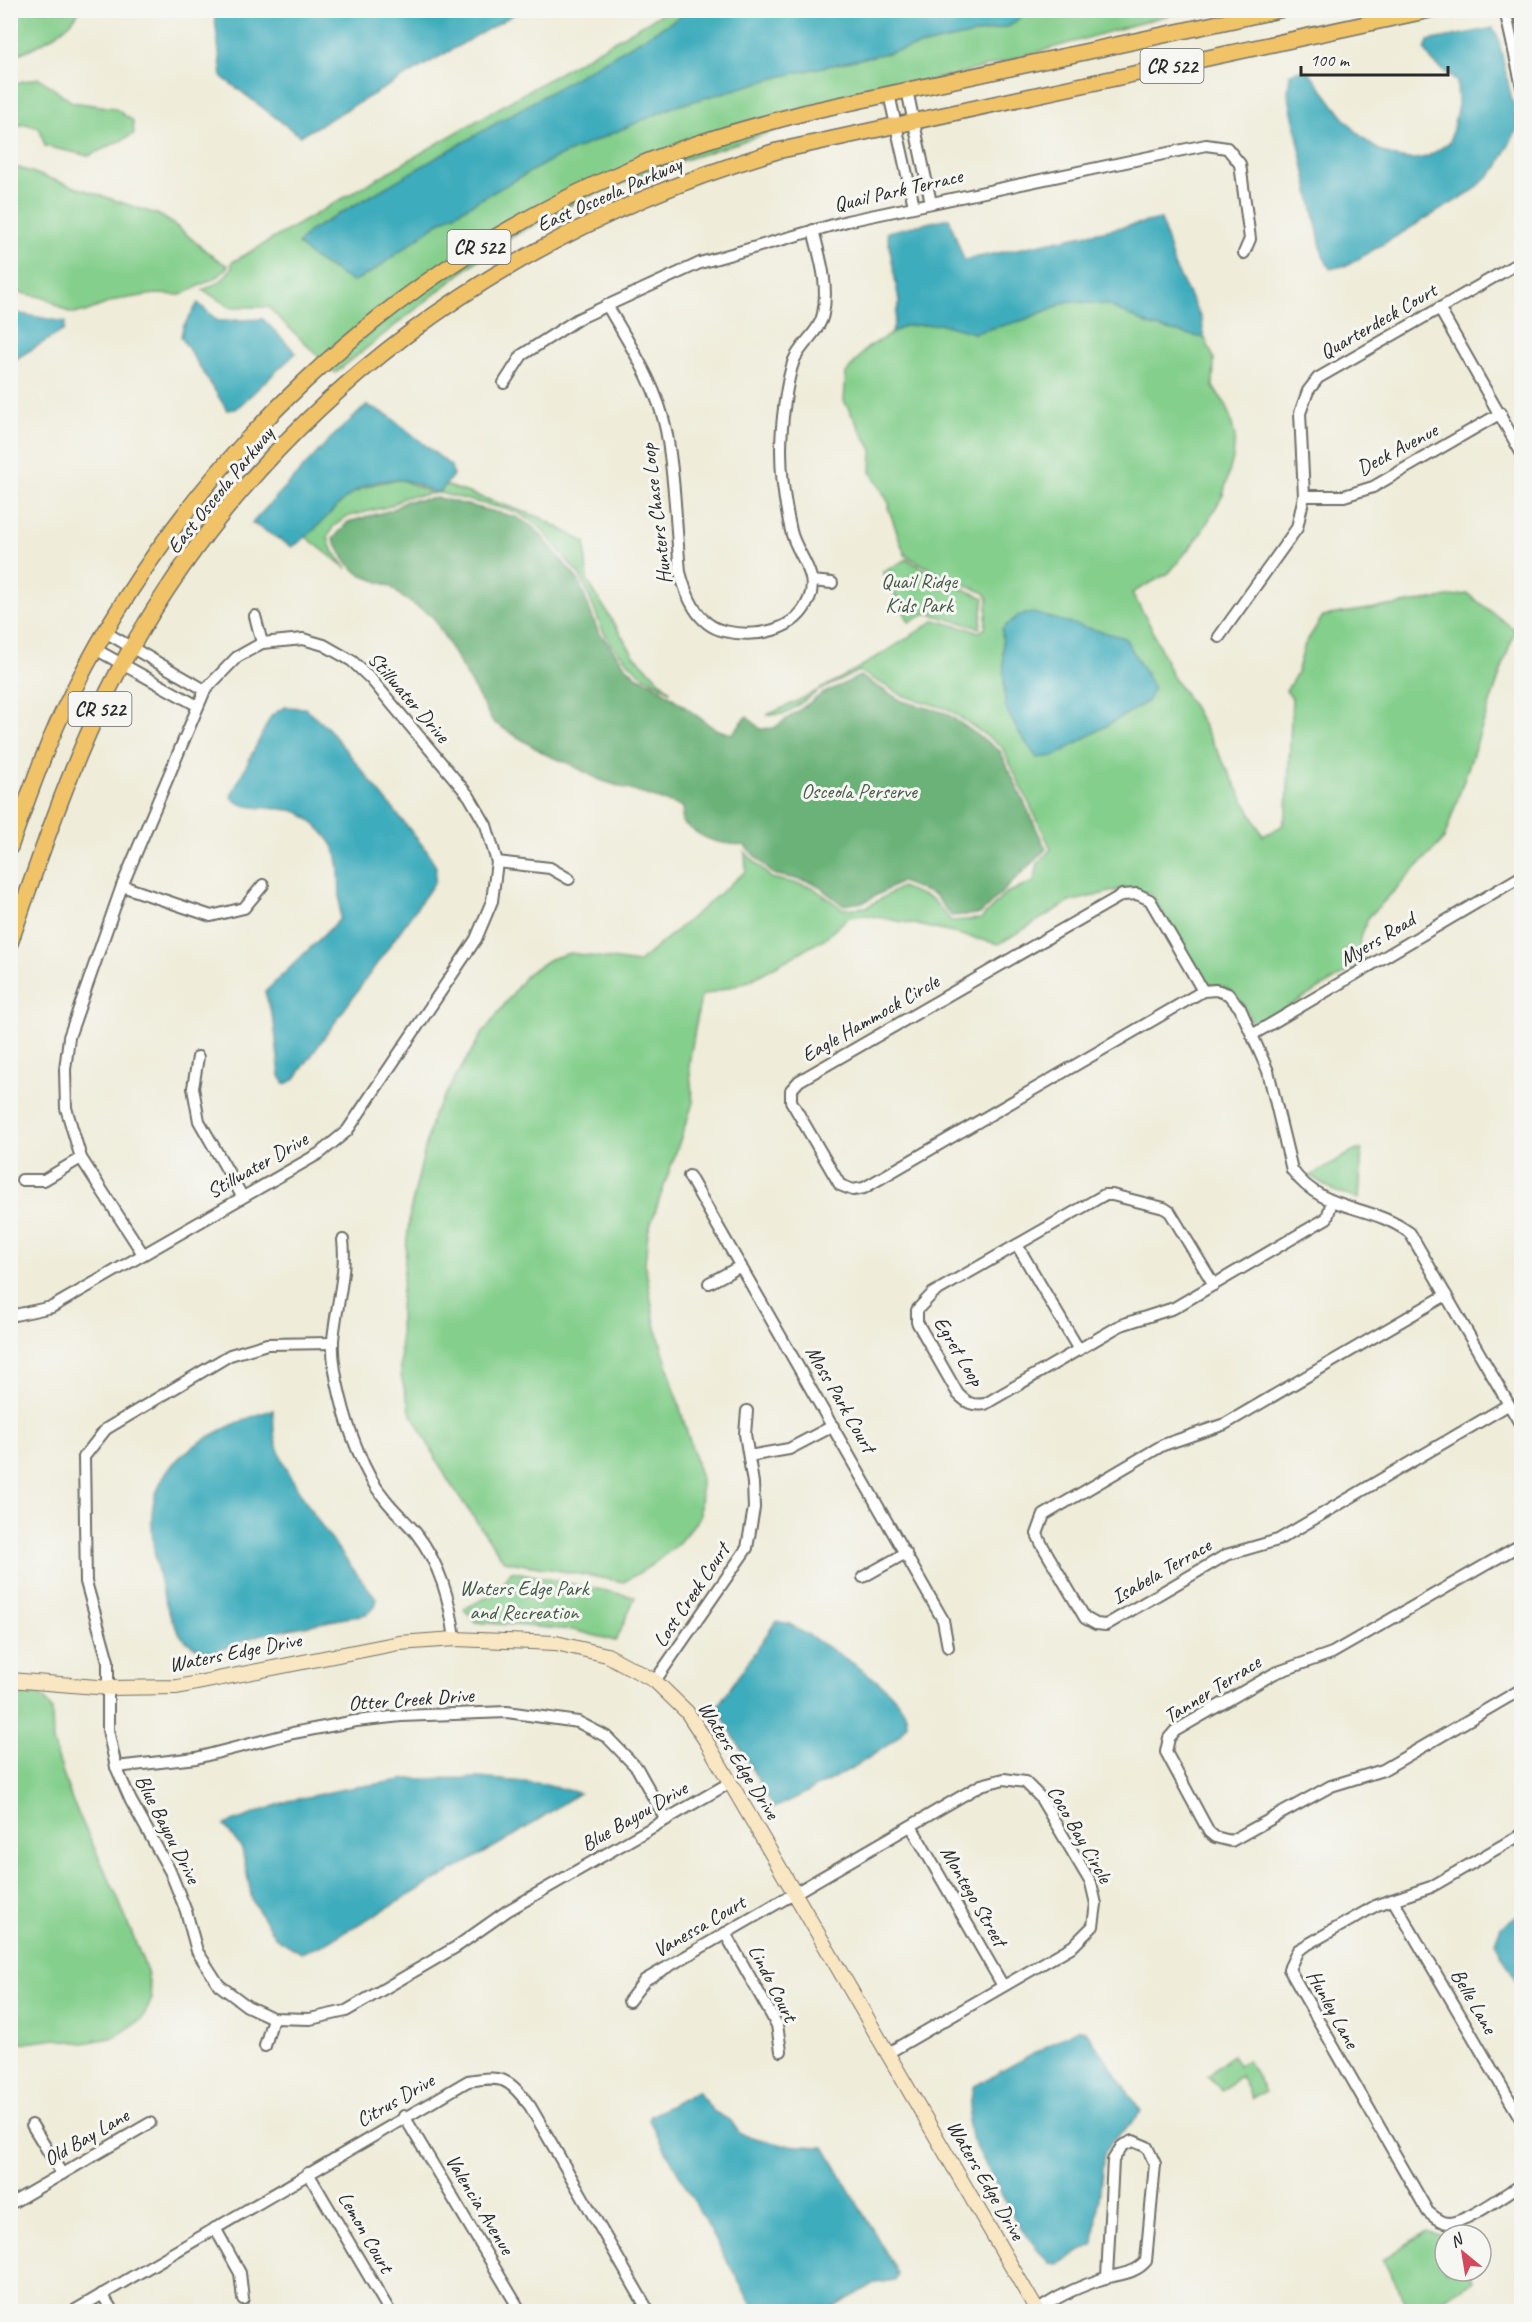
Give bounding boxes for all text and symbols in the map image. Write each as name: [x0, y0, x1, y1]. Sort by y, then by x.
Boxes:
scale bar: [1301, 39, 1448, 77]
road number: CR 522: [1140, 49, 1204, 83]
text: 100 m: [1310, 49, 1351, 71]
street label: East Osceola Parkway: [533, 150, 687, 238]
street label: Quail Park Terrace: [831, 162, 967, 217]
road number: CR 522: [448, 230, 510, 264]
street label: Quarterdeck Court: [1315, 276, 1443, 365]
street label: Deck Avenue: [1352, 416, 1444, 481]
street label: East Osceola Parkway: [161, 420, 280, 559]
street label: Hunters Chase Loop: [634, 441, 678, 586]
park label: Quail Ridge Kids Park: [881, 568, 958, 618]
street label: Stillwater Drive: [362, 646, 456, 749]
road number: CR 522: [68, 692, 132, 726]
park label: Osceola Perserve: [801, 778, 918, 804]
street label: Myers Road: [1334, 904, 1423, 972]
street label: Eagle Hammock Circle: [797, 968, 944, 1068]
street label: Stillwater Drive: [202, 1125, 313, 1204]
street label: Egret Loop: [928, 1311, 990, 1391]
street label: Moss Park Court: [800, 1341, 884, 1460]
street label: Isabela Terrace: [1107, 1532, 1216, 1610]
street label: Lost Creek Court: [647, 1536, 737, 1652]
park label: Waters Edge Park and Recreation: [460, 1575, 591, 1625]
street label: Waters Edge Drive: [167, 1626, 304, 1678]
street label: Tanner Terrace: [1159, 1648, 1266, 1729]
street label: Otter Creek Drive: [347, 1682, 476, 1716]
street label: Waters Edge Drive: [692, 1696, 786, 1825]
street label: Blue Bayou Drive: [130, 1770, 207, 1890]
street label: Blue Bayou Drive: [576, 1774, 694, 1857]
street label: Coco Bay Circle: [1042, 1781, 1119, 1888]
street label: Montego Street: [935, 1841, 1015, 1953]
street label: Vanessa Court: [648, 1888, 752, 1963]
street label: Lindo Court: [743, 1940, 804, 2028]
street label: Belle Lane: [1445, 1964, 1504, 2040]
street label: Hunley Lane: [1301, 1965, 1366, 2055]
street label: Citrus Drive: [351, 2066, 441, 2133]
street label: Old Bay Lane: [39, 2102, 134, 2172]
street label: Waters Edge Drive: [941, 2115, 1031, 2246]
street label: Valencia Avenue: [440, 2149, 521, 2261]
street label: Lemon Court: [332, 2187, 401, 2279]
north arrow: [1433, 2223, 1493, 2283]
text: N: [1447, 2228, 1468, 2252]

